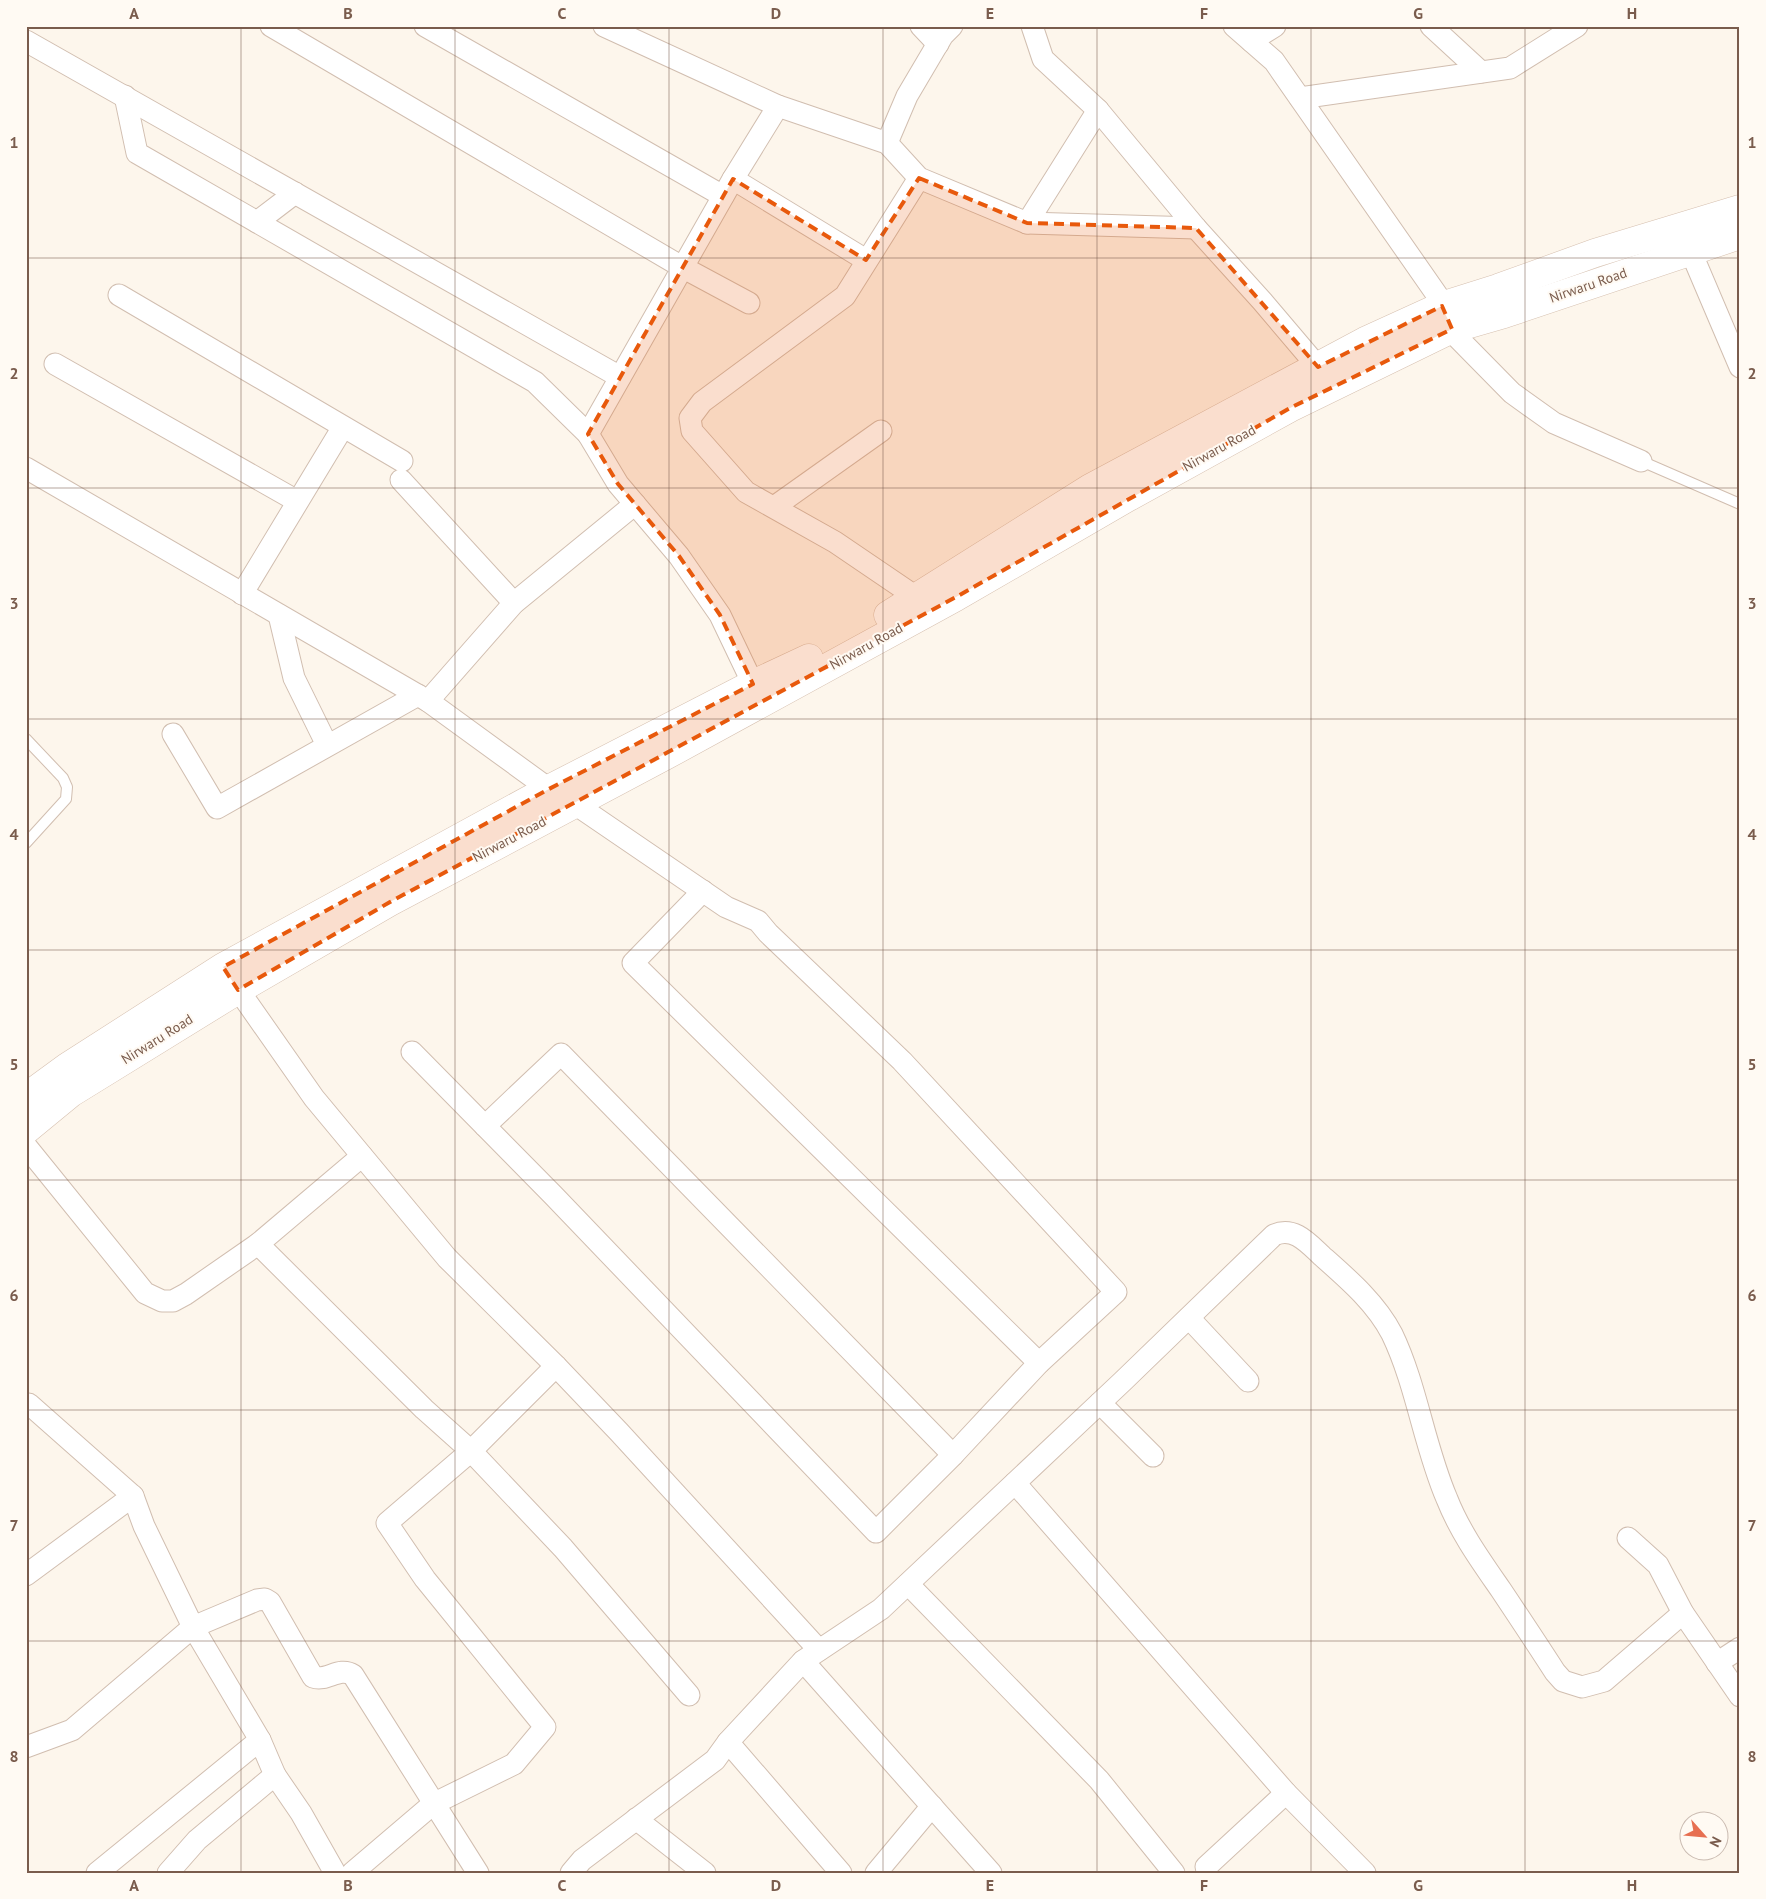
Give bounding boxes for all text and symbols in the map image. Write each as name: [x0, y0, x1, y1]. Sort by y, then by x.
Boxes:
text: A: [129, 3, 139, 23]
text: B: [343, 3, 353, 23]
text: C: [558, 3, 567, 23]
text: D: [771, 3, 781, 23]
text: E: [986, 3, 994, 23]
text: F: [1200, 3, 1208, 23]
text: G: [1413, 3, 1423, 23]
text: H: [1627, 3, 1637, 23]
text: 1: [9, 132, 19, 152]
text: 1: [1747, 132, 1757, 152]
street label: Nirwaru Road: [1547, 263, 1629, 307]
text: 2: [9, 363, 19, 383]
text: 2: [1747, 363, 1757, 383]
street label: Nirwaru Road: [1179, 421, 1259, 475]
text: 3: [9, 593, 19, 613]
text: 3: [1747, 593, 1757, 613]
street label: Nirwaru Road: [826, 619, 906, 673]
street label: Nirwaru Road: [469, 812, 549, 866]
text: 4: [9, 824, 19, 844]
text: 4: [1747, 824, 1757, 844]
street label: Nirwaru Road: [118, 1010, 196, 1068]
text: 5: [9, 1054, 19, 1074]
text: 5: [1747, 1054, 1757, 1074]
text: 6: [9, 1285, 19, 1305]
text: 6: [1747, 1285, 1757, 1305]
text: 7: [9, 1515, 19, 1535]
text: 7: [1747, 1515, 1757, 1535]
text: 8: [9, 1746, 19, 1766]
text: 8: [1747, 1746, 1757, 1766]
north arrow: [1678, 1812, 1728, 1862]
text: N: [1705, 1834, 1726, 1850]
text: A: [129, 1875, 139, 1895]
text: B: [343, 1875, 353, 1895]
text: C: [558, 1875, 567, 1895]
text: D: [771, 1875, 781, 1895]
text: E: [986, 1875, 994, 1895]
text: F: [1200, 1875, 1208, 1895]
text: G: [1413, 1875, 1423, 1895]
text: H: [1627, 1875, 1637, 1895]

